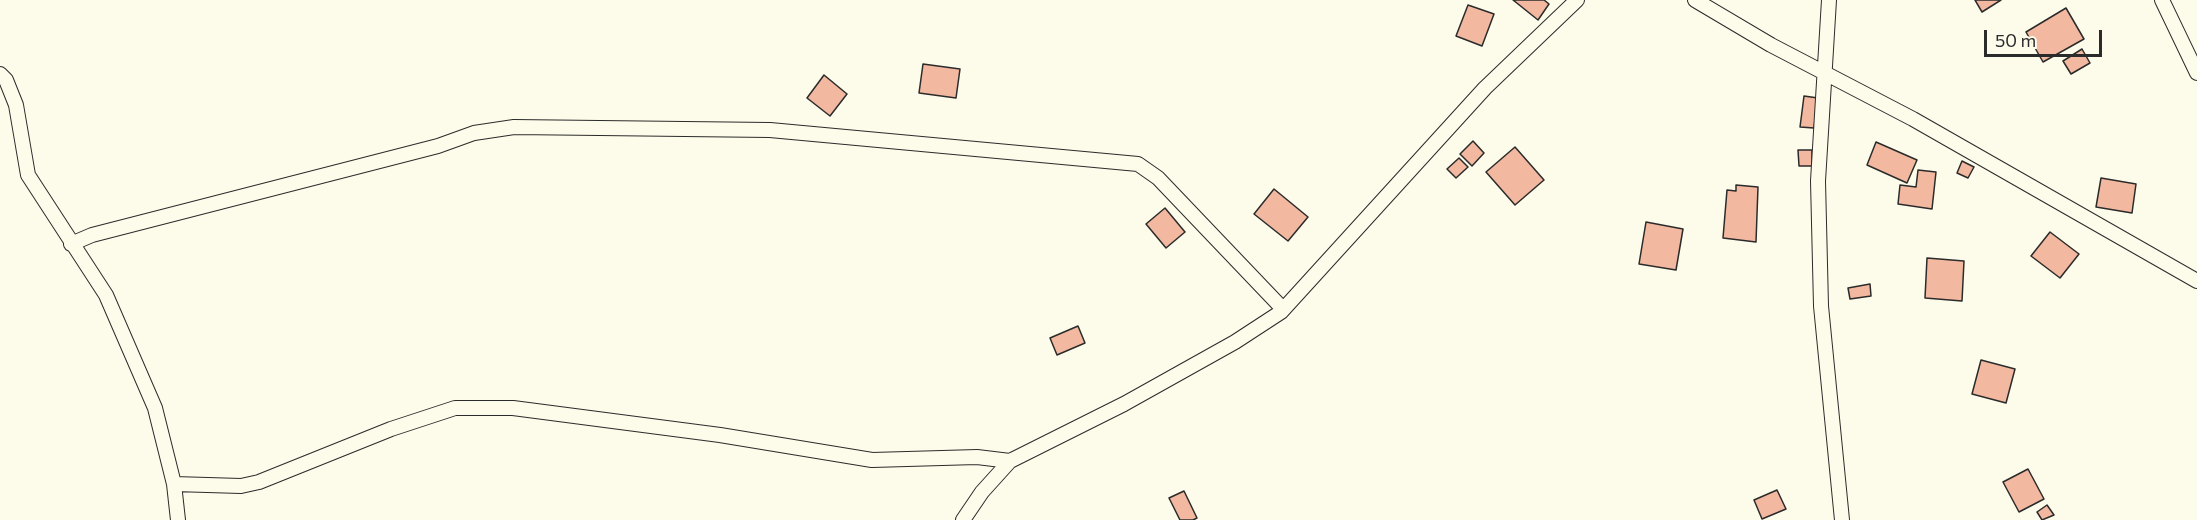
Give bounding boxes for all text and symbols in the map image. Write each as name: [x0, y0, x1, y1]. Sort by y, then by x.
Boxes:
scale bar: [1987, 18, 2106, 56]
text: 50 m: [1995, 29, 2036, 51]

